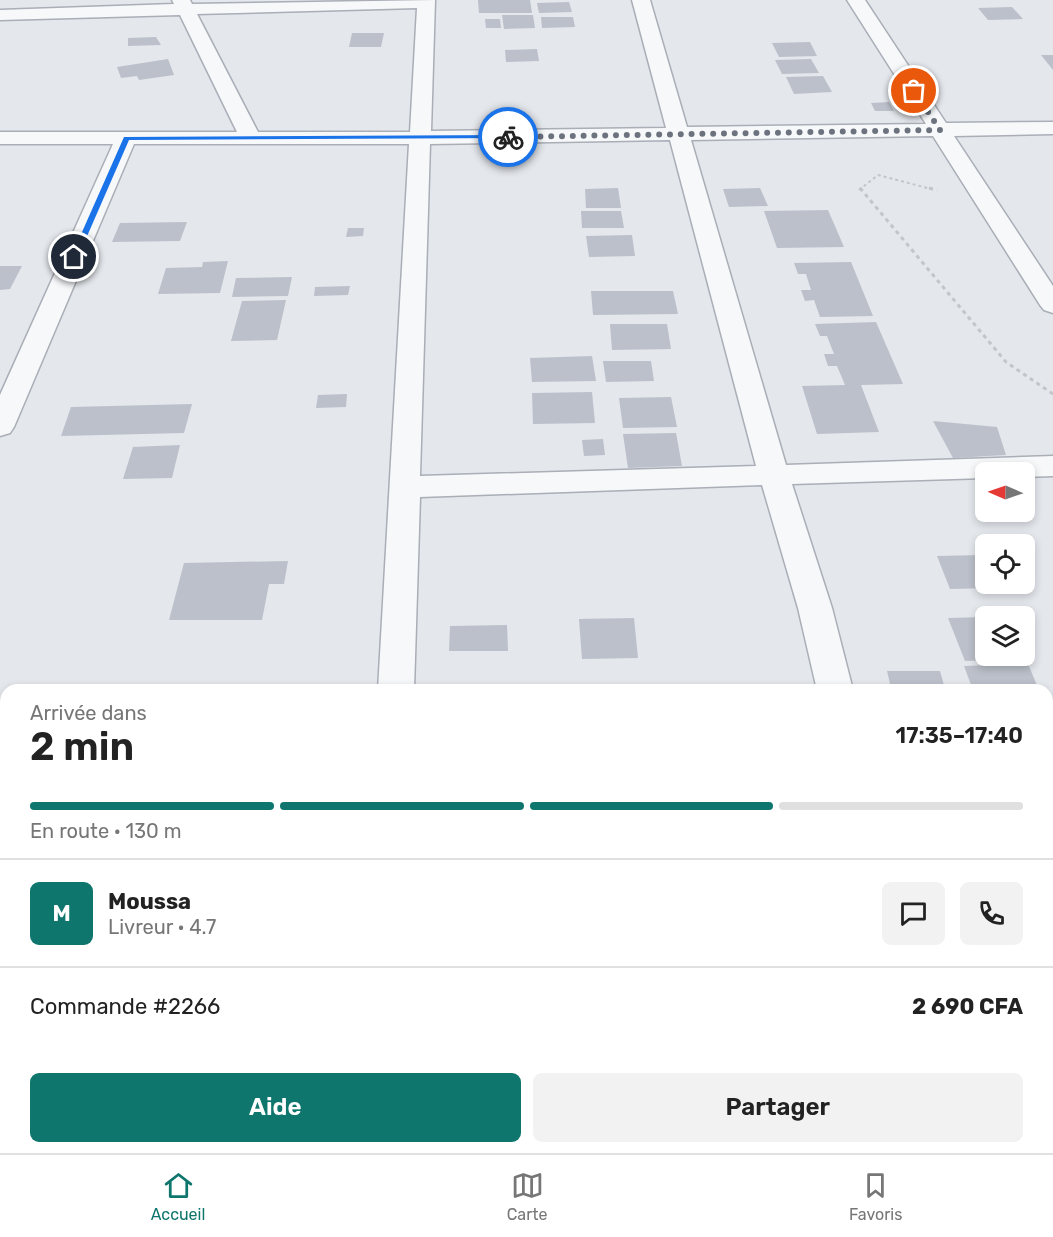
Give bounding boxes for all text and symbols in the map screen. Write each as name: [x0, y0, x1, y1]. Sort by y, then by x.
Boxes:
pin: [888, 65, 939, 116]
icon: bag: [897, 74, 930, 107]
courier: [478, 107, 538, 167]
icon: bike: [492, 121, 525, 154]
pin: [48, 231, 99, 282]
icon: home: [57, 240, 90, 273]
north arrow: [975, 462, 1035, 522]
map controls: [975, 462, 1035, 666]
button: locate: [975, 534, 1035, 594]
button: layers: [975, 606, 1035, 666]
text: Arrivée dans: [30, 701, 147, 725]
text: 17:35–17:40: [896, 722, 1023, 749]
text: 2 min: [30, 724, 134, 770]
text: En route · 130 m: [30, 819, 181, 843]
button: chat: [882, 882, 945, 945]
button: phone: [960, 882, 1023, 945]
text: Moussa: [108, 888, 191, 915]
text: M: [52, 900, 71, 927]
text: Livreur · 4.7: [108, 915, 216, 939]
text: Commande #2266: [30, 993, 220, 1020]
text: 2 690 CFA: [912, 993, 1023, 1020]
button: Aide: [30, 1073, 521, 1142]
button: Partager: [533, 1073, 1023, 1142]
tab: Accueil: [151, 1169, 205, 1224]
tab: Carte: [507, 1169, 548, 1224]
tab: Favoris: [849, 1169, 902, 1224]

